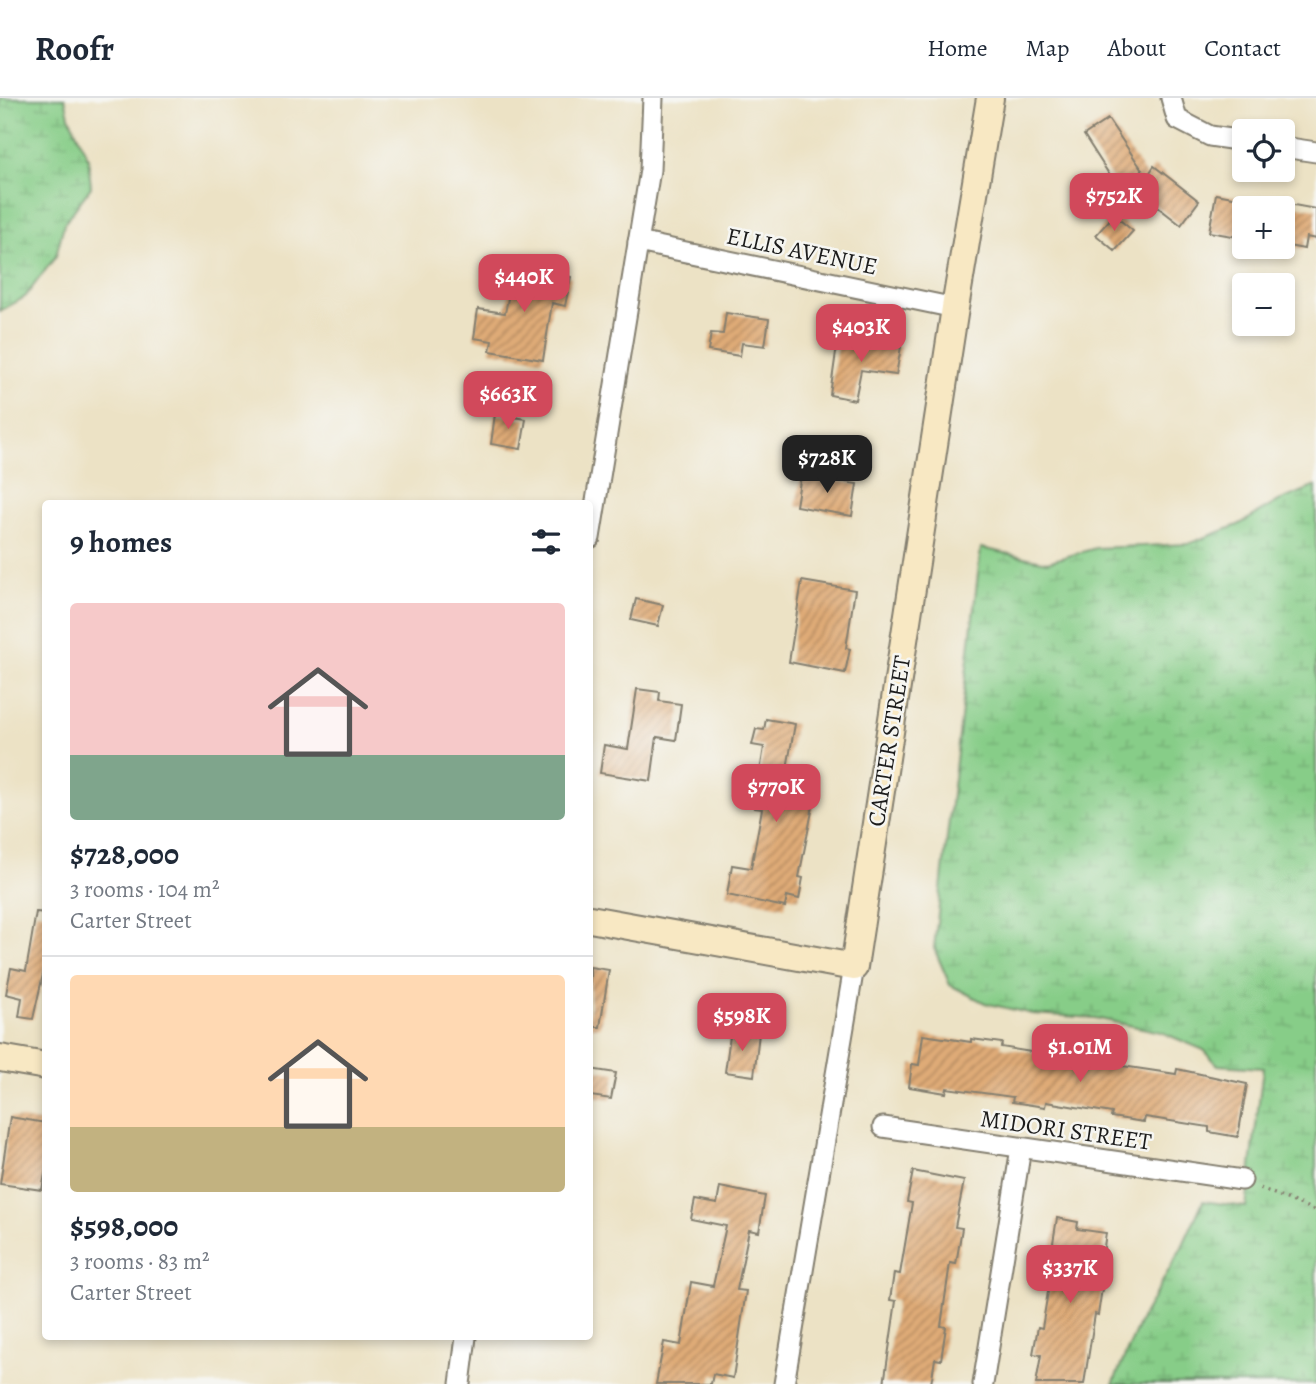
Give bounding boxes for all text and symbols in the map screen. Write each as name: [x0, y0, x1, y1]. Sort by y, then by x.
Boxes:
text: Roofr: [35, 26, 114, 71]
text: Home: [927, 32, 988, 64]
text: Map: [1026, 32, 1070, 64]
text: About: [1108, 32, 1166, 64]
text: Contact: [1204, 32, 1281, 64]
map controls: [1232, 119, 1295, 336]
button: locate: [1232, 119, 1295, 182]
pin: $752K: [1065, 174, 1163, 233]
text: $752K: [1086, 180, 1142, 211]
button: +: [1232, 196, 1295, 259]
street label: ELLIS AVENUE: [724, 219, 880, 283]
pin: $440K: [475, 254, 573, 314]
text: $440K: [494, 261, 554, 292]
button: −: [1232, 273, 1295, 336]
pin: $403K: [812, 304, 910, 364]
text: $403K: [832, 311, 890, 342]
pin: $663K: [459, 372, 557, 431]
text: $663K: [479, 378, 537, 409]
pin: $728K: [778, 436, 876, 495]
text: $728K: [798, 442, 856, 473]
text: 9 homes: [70, 522, 172, 562]
icon: filters: [527, 523, 565, 561]
icon: home: [255, 649, 381, 775]
street label: CARTER STREET: [860, 653, 918, 829]
pin: $770K: [727, 764, 825, 824]
text: $770K: [747, 771, 805, 802]
text: $728,000: [70, 834, 179, 874]
text: 3 rooms · 104 m²: [70, 874, 219, 905]
text: Carter Street: [70, 905, 192, 936]
pin: $598K: [693, 993, 791, 1053]
text: $598K: [713, 1000, 771, 1031]
icon: home: [255, 1021, 381, 1147]
pin: $1.01M: [1023, 1024, 1137, 1084]
text: $1.01M: [1048, 1031, 1112, 1062]
street label: MIDORI STREET: [978, 1102, 1154, 1158]
text: $598,000: [70, 1206, 178, 1246]
text: 3 rooms · 83 m²: [70, 1246, 210, 1277]
pin: $337K: [1021, 1246, 1119, 1305]
text: $337K: [1042, 1252, 1098, 1283]
text: Carter Street: [70, 1277, 192, 1308]

